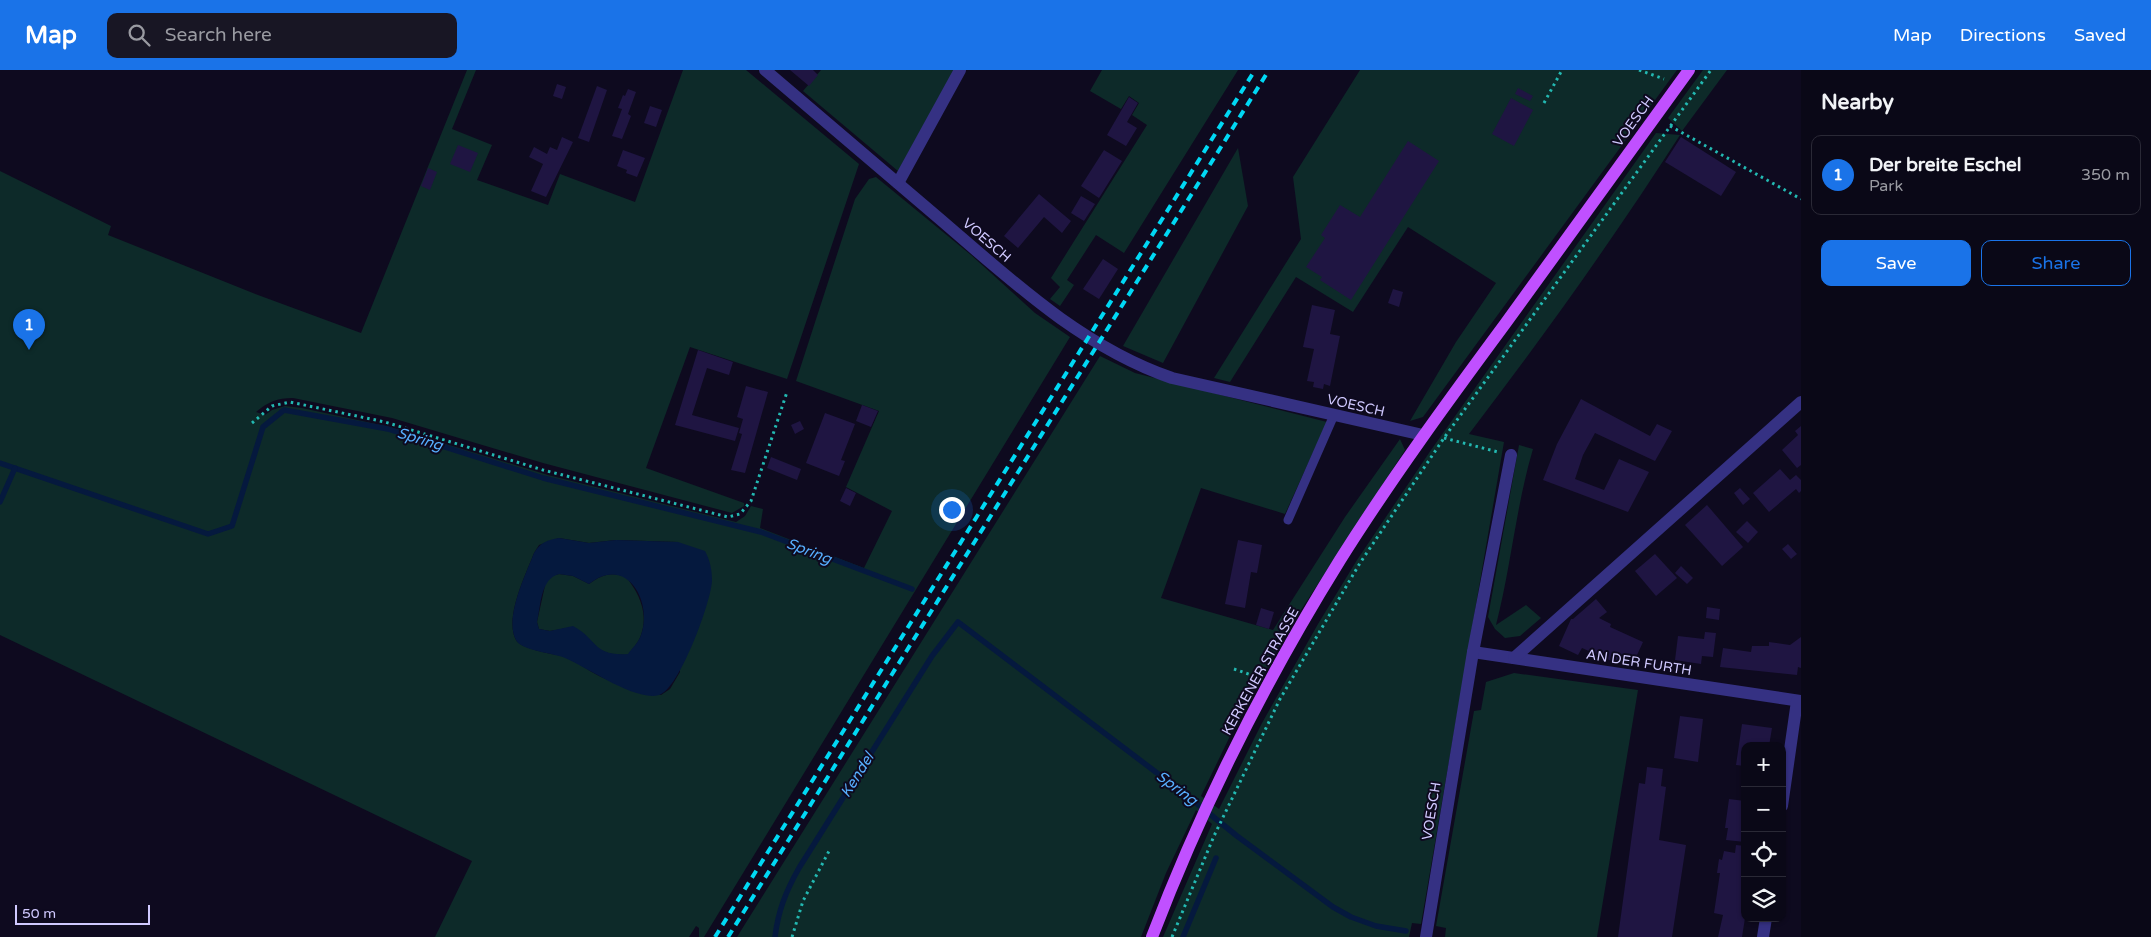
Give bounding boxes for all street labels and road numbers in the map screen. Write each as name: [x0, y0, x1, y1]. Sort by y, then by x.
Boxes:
street label: VOESCH: [1609, 93, 1658, 150]
street label: VOESCH: [959, 215, 1014, 266]
street label: VOESCH: [1325, 391, 1386, 420]
street label: KERKENER STRASSE: [1218, 604, 1303, 738]
street label: AN DER FURTH: [1585, 646, 1693, 679]
street label: VOESCH: [1419, 781, 1444, 841]

